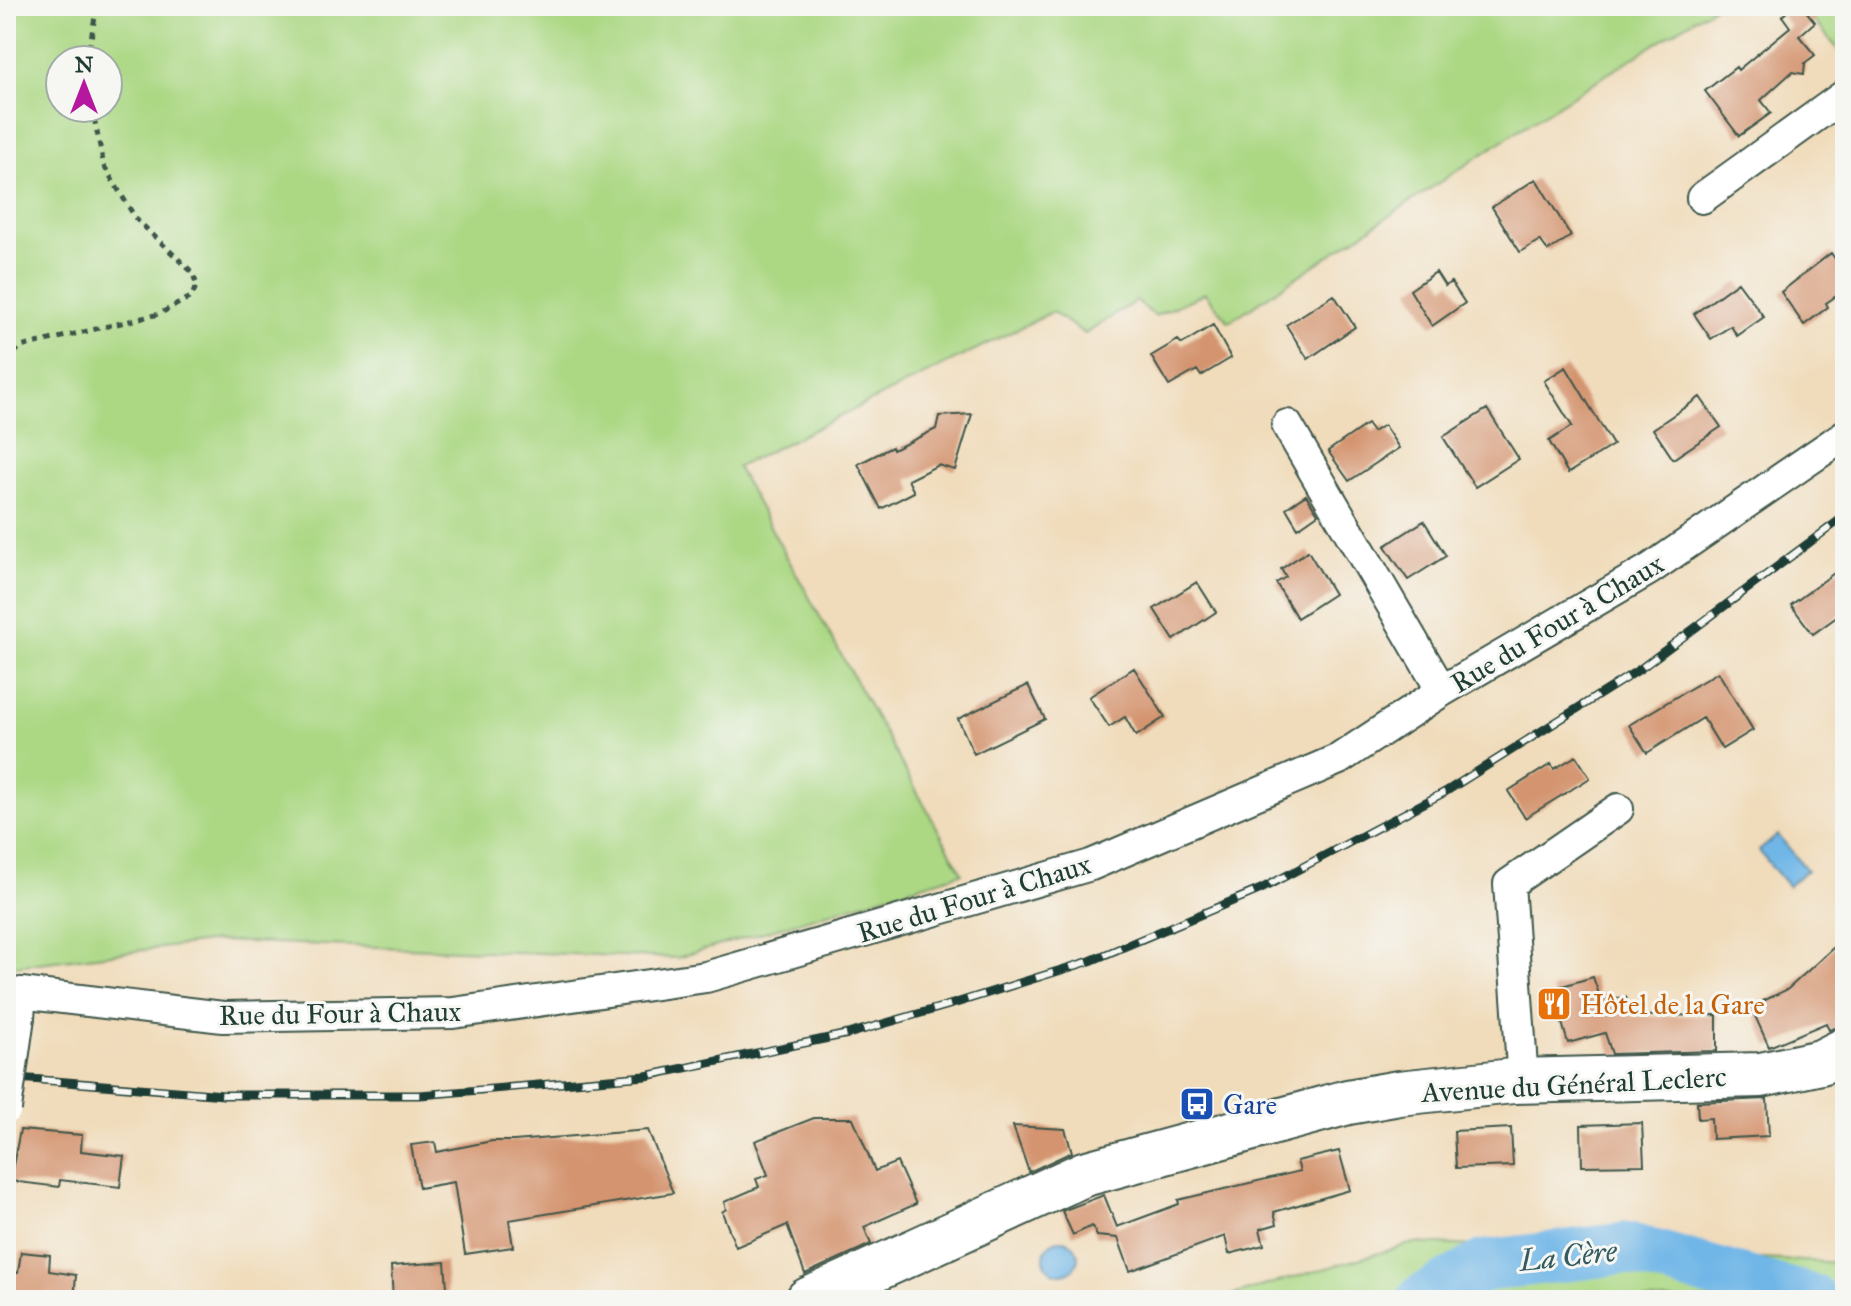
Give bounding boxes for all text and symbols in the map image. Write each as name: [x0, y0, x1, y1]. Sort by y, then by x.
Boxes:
north arrow: [44, 44, 124, 124]
text: N: [75, 51, 94, 78]
street label: Rue du Four à Chaux: [1444, 546, 1671, 701]
street label: Rue du Four à Chaux: [853, 846, 1096, 951]
restaurant icon: Hôtel de la Gare: [1535, 985, 1573, 1023]
place label: Hôtel de la Gare: [1580, 987, 1765, 1022]
street label: Rue du Four à Chaux: [219, 994, 462, 1033]
street label: Avenue du Général Leclerc: [1420, 1059, 1727, 1110]
bus stop icon: Gare: [1178, 1085, 1216, 1123]
place label: Gare: [1223, 1087, 1277, 1122]
water label: La Cère: [1516, 1233, 1619, 1279]

